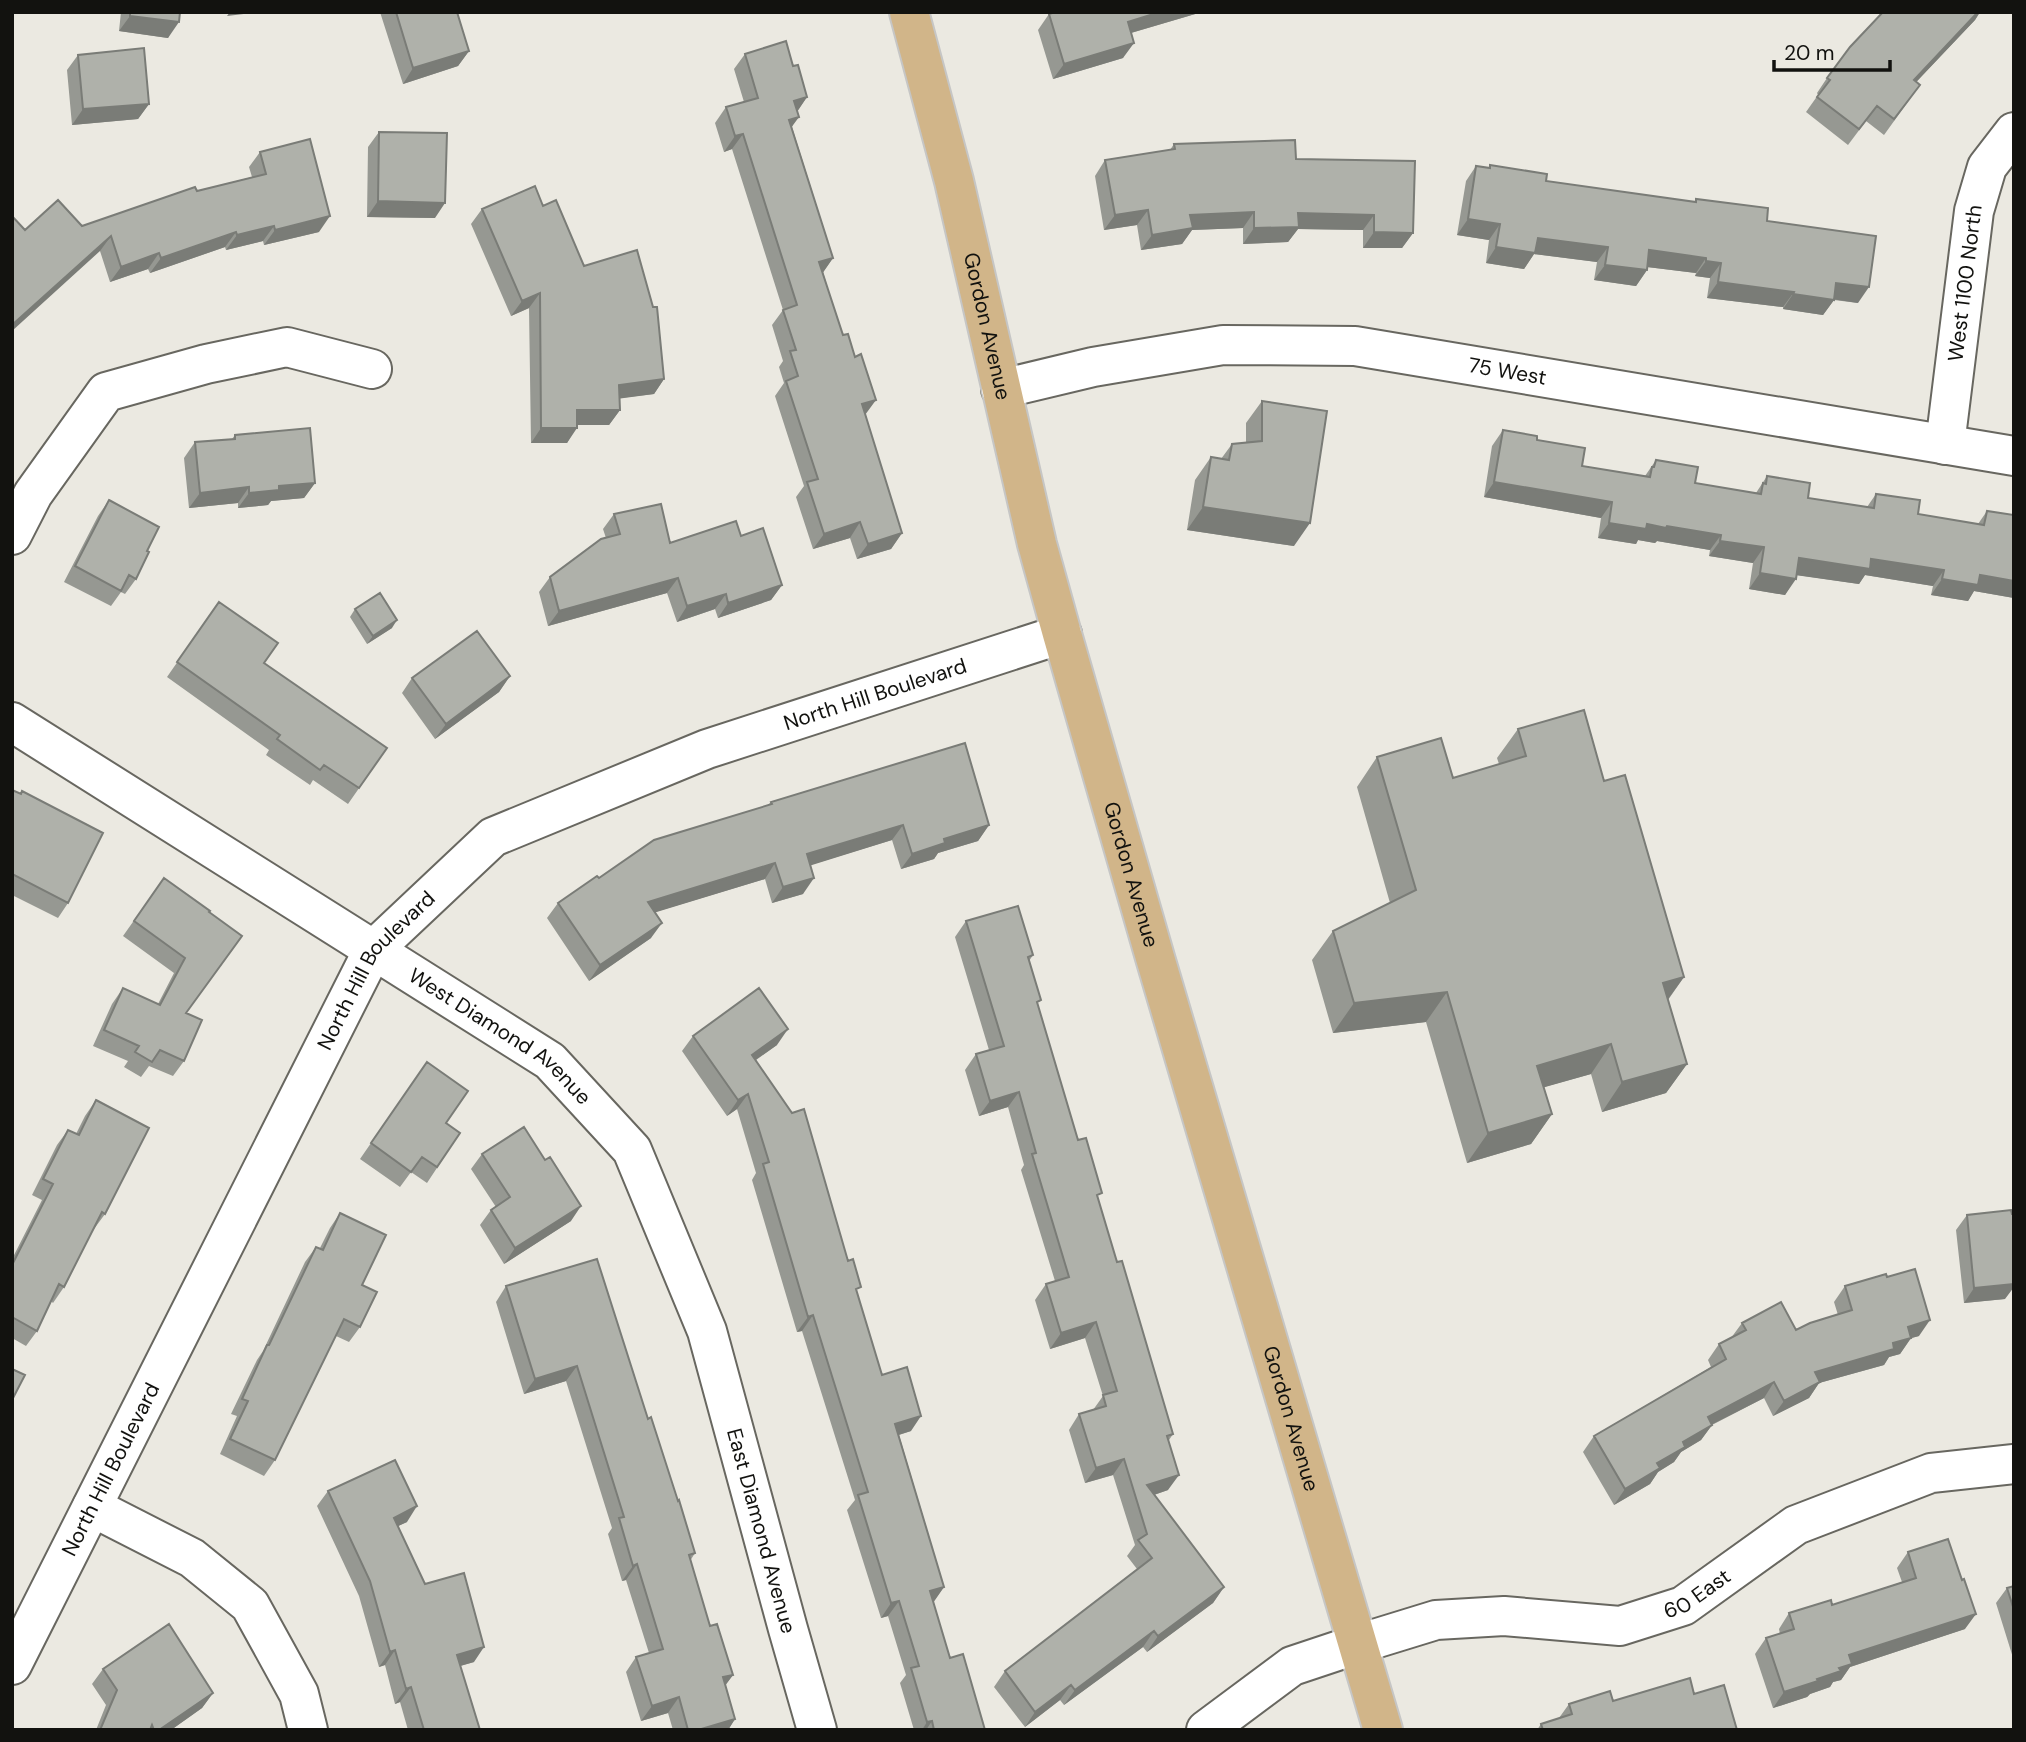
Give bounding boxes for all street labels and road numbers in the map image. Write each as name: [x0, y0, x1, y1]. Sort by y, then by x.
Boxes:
street label: West 1100 North: [1941, 203, 1989, 363]
street label: Gordon Avenue: [957, 250, 1018, 403]
street label: 75 West: [1466, 351, 1548, 392]
street label: North Hill Boulevard: [780, 652, 970, 737]
street label: Gordon Avenue: [1097, 798, 1165, 951]
street label: North Hill Boulevard: [311, 885, 441, 1055]
street label: West Diamond Avenue: [403, 961, 597, 1111]
street label: Gordon Avenue: [1256, 1342, 1326, 1495]
street label: North Hill Boulevard: [55, 1378, 166, 1561]
street label: East Diamond Avenue: [720, 1425, 803, 1637]
street label: 60 East: [1660, 1562, 1736, 1625]

